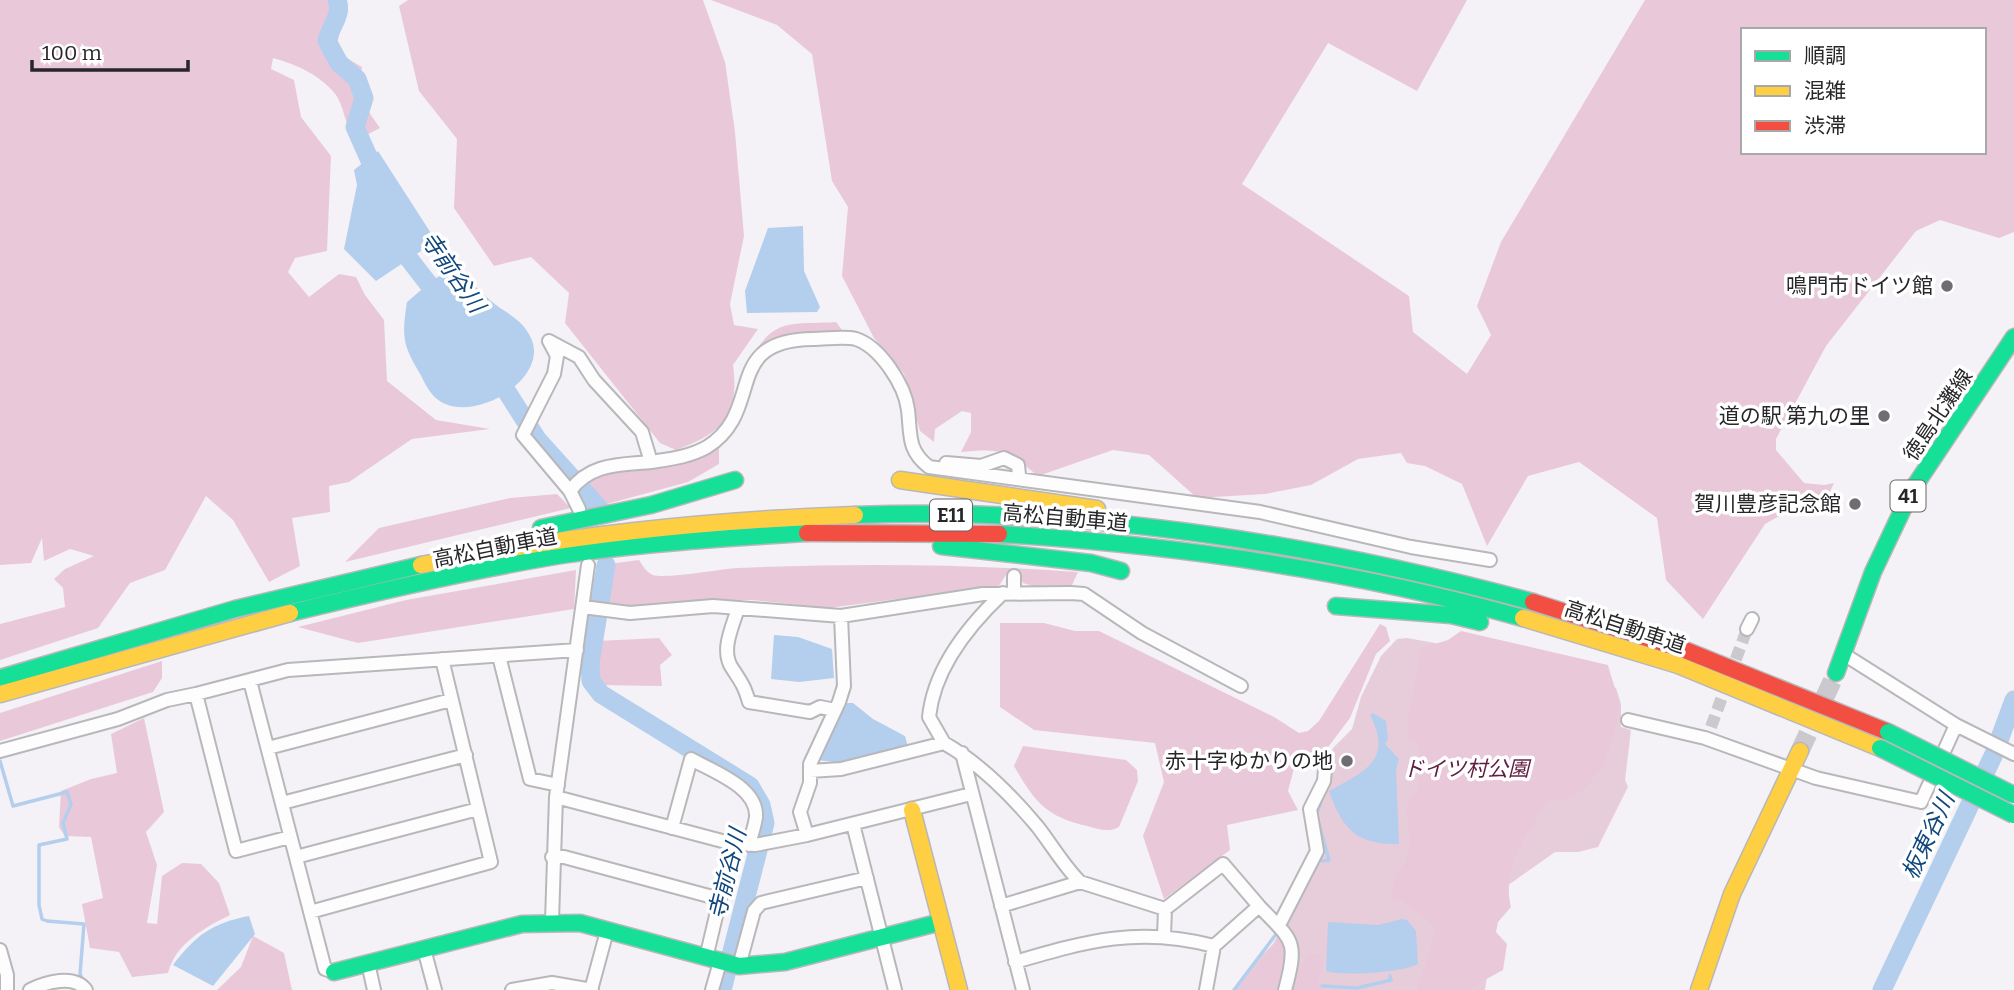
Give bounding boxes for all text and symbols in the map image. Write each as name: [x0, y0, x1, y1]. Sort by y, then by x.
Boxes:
scale bar: [32, 28, 187, 72]
legend: [1741, 28, 1986, 154]
text: 100 m: [42, 40, 102, 66]
text: 順調: [1804, 43, 1846, 69]
text: 混雑: [1804, 78, 1846, 104]
text: 渋滞: [1804, 113, 1846, 139]
water label: 寺前谷川: [415, 226, 493, 320]
place label: 鳴門市ドイツ館: [1786, 273, 1933, 299]
marker: 鳴門市ドイツ館: [1939, 278, 1955, 294]
street label: 徳島北灘線: [1898, 364, 1978, 466]
place label: 道の駅 第九の里: [1719, 403, 1870, 429]
marker: 道の駅 第九の里: [1876, 408, 1892, 424]
road number: 41: [1890, 481, 1926, 512]
place label: 賀川豊彦記念館: [1694, 491, 1841, 517]
marker: 賀川豊彦記念館: [1847, 496, 1863, 512]
road number: E11: [930, 500, 972, 530]
street label: 高松自動車道: [1001, 500, 1129, 536]
street label: 高松自動車道: [431, 523, 559, 573]
street label: 高松自動車道: [1561, 595, 1689, 659]
place label: 赤十字ゆかりの地: [1165, 748, 1333, 774]
marker: 赤十字ゆかりの地: [1339, 753, 1355, 769]
park label: ドイツ村公園: [1403, 756, 1532, 782]
water label: 板東谷川: [1896, 786, 1961, 884]
water label: 寺前谷川: [702, 823, 752, 922]

